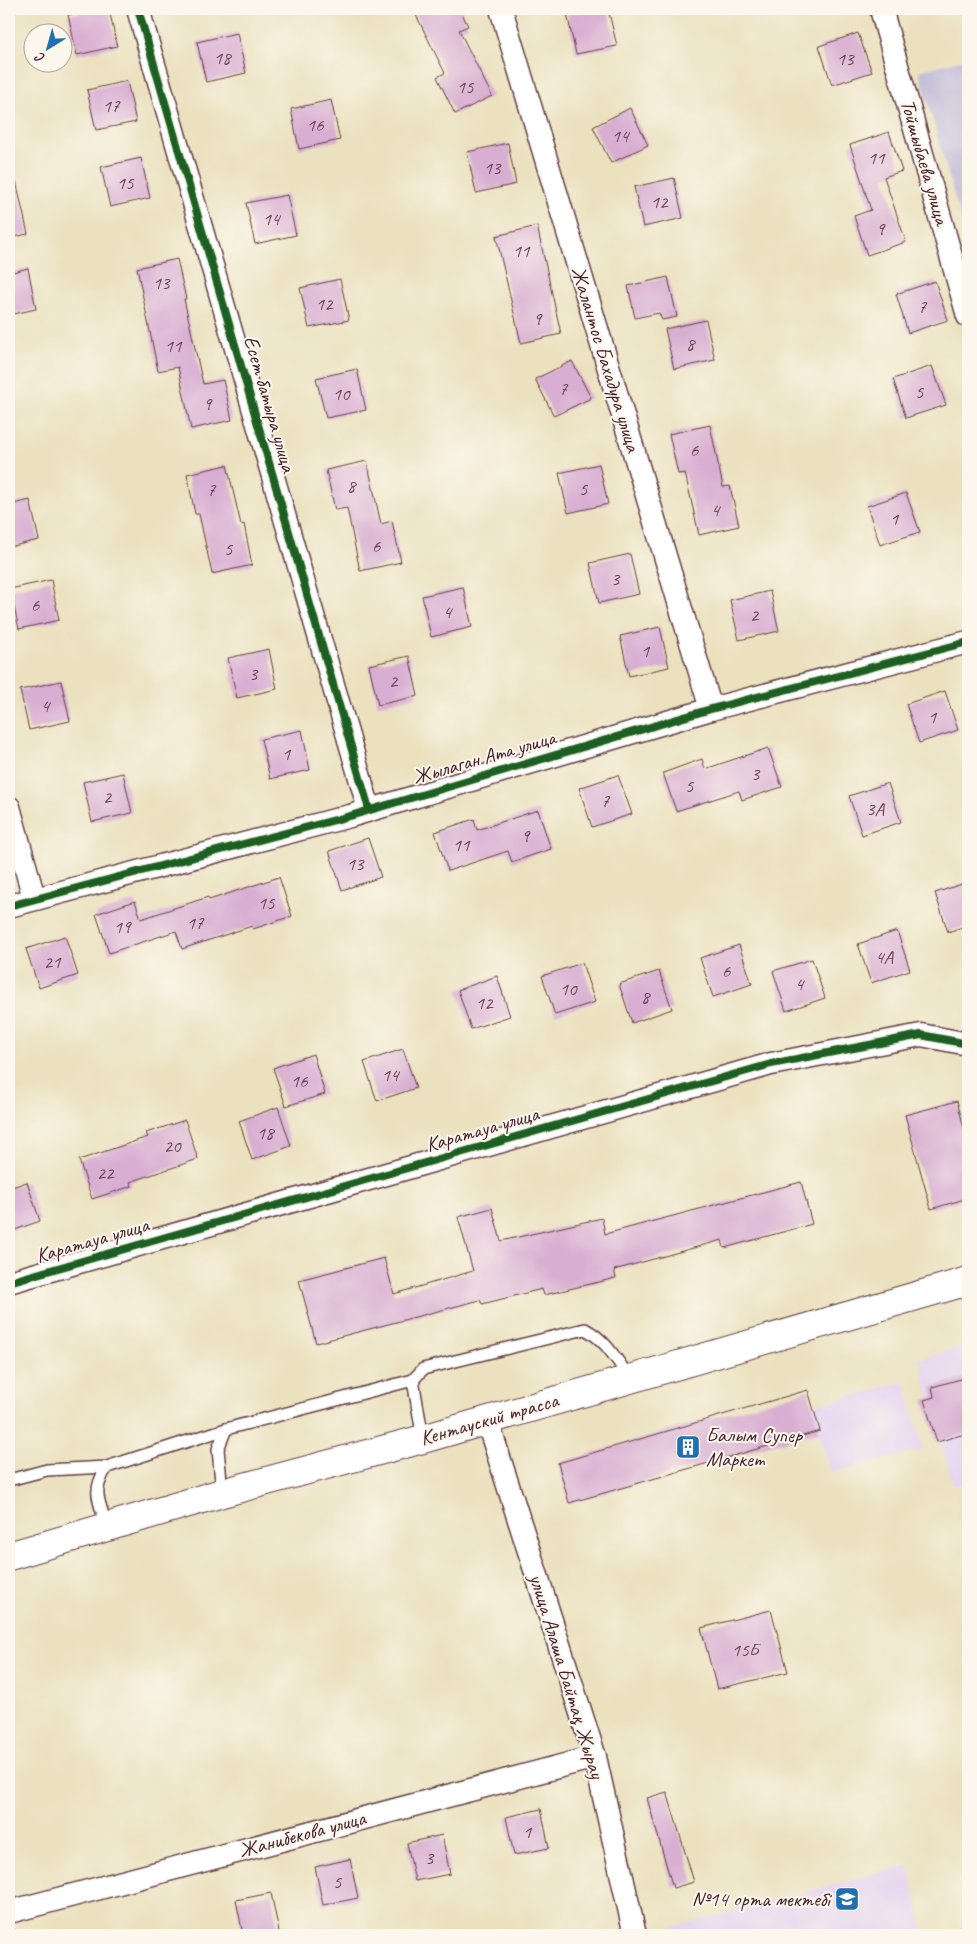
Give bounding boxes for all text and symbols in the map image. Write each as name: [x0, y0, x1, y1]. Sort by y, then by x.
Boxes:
north arrow: [22, 22, 72, 72]
house number: 18: [213, 46, 233, 70]
house number: 13: [836, 47, 855, 71]
text: С: [31, 48, 48, 67]
house number: 15: [456, 75, 475, 99]
house number: 17: [102, 94, 121, 118]
street label: Тойшыбаева улица: [895, 96, 956, 230]
house number: 16: [306, 113, 325, 137]
house number: 14: [611, 124, 631, 148]
house number: 11: [867, 146, 886, 170]
house number: 13: [483, 156, 502, 180]
house number: 15: [116, 171, 135, 195]
house number: 12: [650, 190, 669, 214]
house number: 14: [262, 207, 282, 231]
house number: 9: [876, 217, 886, 241]
house number: 11: [512, 239, 531, 263]
street label: Жалантос Бахадура улица: [565, 263, 647, 457]
house number: 13: [152, 271, 171, 295]
house number: 12: [315, 292, 334, 316]
house number: 7: [918, 295, 928, 319]
house number: 9: [533, 307, 543, 331]
house number: 8: [686, 332, 697, 356]
street label: Есет батыра улица: [238, 333, 302, 477]
house number: 11: [164, 334, 183, 358]
house number: 7: [559, 377, 569, 401]
house number: 5: [915, 380, 925, 404]
house number: 10: [332, 382, 351, 406]
house number: 9: [203, 392, 213, 416]
house number: 6: [690, 438, 700, 462]
house number: 8: [347, 474, 358, 498]
house number: 5: [579, 477, 589, 501]
house number: 7: [207, 478, 217, 502]
house number: 4: [711, 498, 722, 522]
house number: 1: [890, 507, 900, 531]
house number: 6: [372, 534, 382, 558]
house number: 5: [224, 537, 234, 561]
house number: 3: [611, 567, 621, 591]
house number: 6: [31, 593, 41, 617]
house number: 4: [443, 600, 454, 624]
house number: 2: [750, 603, 760, 627]
house number: 1: [641, 639, 651, 663]
house number: 3: [249, 662, 259, 686]
house number: 2: [389, 669, 399, 693]
house number: 4: [41, 694, 52, 718]
house number: 1: [928, 705, 938, 729]
street label: Жылаган Ата улица: [409, 724, 561, 790]
house number: 1: [282, 742, 292, 766]
house number: 3: [751, 762, 761, 786]
house number: 5: [685, 774, 695, 798]
house number: 2: [103, 785, 113, 809]
house number: 7: [601, 789, 611, 813]
house number: 3A: [866, 797, 886, 821]
house number: 9: [521, 824, 531, 848]
house number: 11: [452, 833, 471, 857]
house number: 13: [346, 852, 365, 876]
house number: 15: [257, 891, 276, 915]
house number: 17: [186, 911, 205, 935]
house number: 19: [113, 915, 132, 939]
house number: 4A: [875, 945, 895, 969]
house number: 21: [43, 950, 62, 974]
house number: 6: [722, 959, 732, 983]
house number: 4: [795, 972, 806, 996]
house number: 10: [559, 977, 578, 1001]
house number: 8: [641, 985, 652, 1009]
house number: 12: [475, 991, 494, 1015]
house number: 14: [381, 1063, 401, 1087]
house number: 16: [290, 1069, 309, 1093]
street label: Каратауа улица: [423, 1100, 543, 1157]
house number: 18: [256, 1121, 276, 1145]
house number: 20: [163, 1134, 182, 1158]
house number: 22: [96, 1161, 115, 1185]
street label: Каратауа улица: [33, 1211, 153, 1268]
street label: Кентауский трасса: [417, 1386, 562, 1451]
place label: Балым Супер Маркет: [706, 1422, 804, 1472]
building icon: Балым Супер Маркет: [675, 1434, 701, 1460]
street label: улица Алаша Байтақ Жырау: [523, 1569, 611, 1783]
house number: 15Б: [732, 1638, 762, 1662]
street label: Жанибекова улица: [236, 1804, 370, 1863]
house number: 1: [523, 1820, 533, 1844]
house number: 3: [425, 1846, 435, 1870]
house number: 5: [333, 1870, 343, 1894]
place label: №14 орта мектебі: [692, 1886, 833, 1912]
school or university icon: №14 орта мектебі: [834, 1886, 860, 1912]

